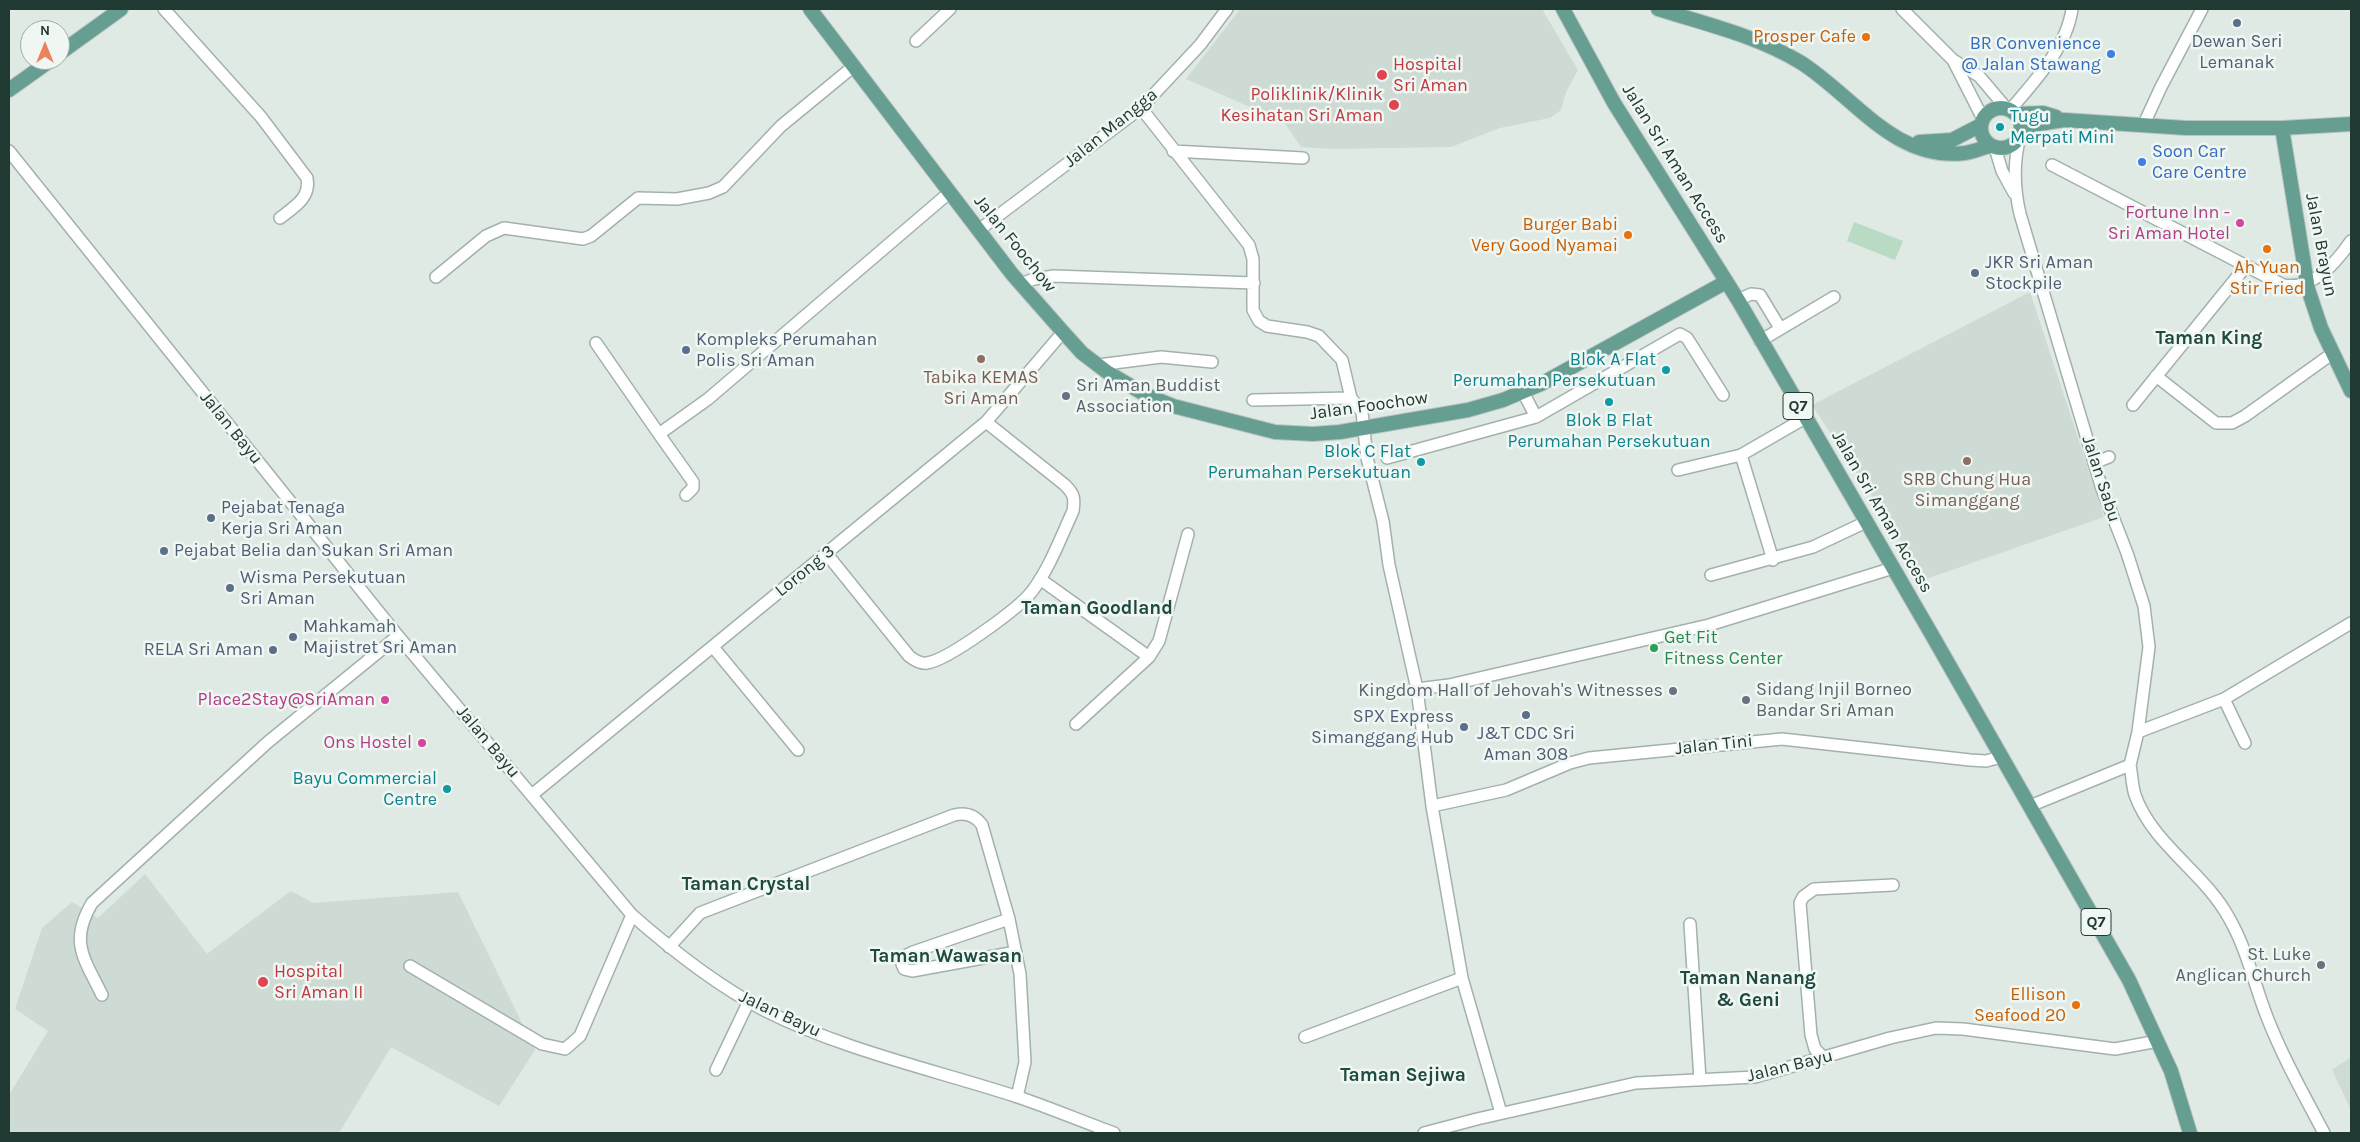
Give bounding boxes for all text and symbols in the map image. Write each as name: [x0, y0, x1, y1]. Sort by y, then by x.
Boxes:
marker: Dewan Seri Lemanak: [2231, 17, 2243, 29]
north arrow: [20, 20, 70, 70]
text: N: [40, 22, 50, 39]
place label: Prosper Cafe: [1753, 26, 1856, 48]
marker: Prosper Cafe: [1860, 31, 1872, 43]
place label: Dewan Seri Lemanak: [2191, 31, 2283, 74]
place label: BR Convenience @ Jalan Stawang: [1961, 33, 2101, 76]
marker: BR Convenience @ Jalan Stawang: [2105, 48, 2117, 60]
place label: Hospital Sri Aman: [1393, 54, 1468, 96]
marker: Hospital Sri Aman: [1375, 68, 1389, 82]
street label: Jalan Sri Aman Access: [1617, 80, 1733, 248]
street label: Jalan Mangga: [1060, 84, 1162, 172]
place label: Poliklinik/Klinik Kesihatan Sri Aman: [1220, 84, 1383, 126]
marker: Poliklinik/Klinik Kesihatan Sri Aman: [1387, 98, 1401, 112]
place label: Tugu Merpati Mini: [2010, 106, 2115, 148]
marker: Tugu Merpati Mini: [1994, 121, 2006, 133]
place label: Soon Car Care Centre: [2152, 141, 2247, 183]
marker: Soon Car Care Centre: [2136, 156, 2148, 168]
street label: Jalan Foochow: [969, 191, 1061, 297]
street label: Jalan Brayun: [2300, 191, 2342, 299]
place label: Fortune Inn - Sri Aman Hotel: [2108, 202, 2230, 244]
place label: Burger Babi Very Good Nyamai: [1471, 214, 1618, 256]
marker: Fortune Inn - Sri Aman Hotel: [2234, 217, 2246, 229]
marker: Burger Babi Very Good Nyamai: [1622, 229, 1634, 241]
marker: Ah Yuan Stir Fried: [2261, 243, 2273, 255]
place label: JKR Sri Aman Stockpile: [1985, 252, 2093, 294]
place label: Ah Yuan Stir Fried: [2229, 257, 2305, 300]
marker: JKR Sri Aman Stockpile: [1969, 267, 1981, 279]
district label: Taman King: [2156, 328, 2262, 350]
place label: Kompleks Perumahan Polis Sri Aman: [696, 329, 877, 372]
marker: Kompleks Perumahan Polis Sri Aman: [680, 344, 692, 356]
place label: Blok A Flat Perumahan Persekutuan: [1453, 349, 1656, 392]
marker: Tabika KEMAS Sri Aman: [975, 353, 987, 365]
marker: Blok A Flat Perumahan Persekutuan: [1660, 364, 1672, 376]
place label: Tabika KEMAS Sri Aman: [923, 367, 1039, 409]
place label: Sri Aman Buddist Association: [1076, 375, 1220, 418]
street label: Jalan Bayu: [195, 387, 267, 469]
street label: Jalan Foochow: [1309, 387, 1429, 425]
marker: Sri Aman Buddist Association: [1060, 390, 1072, 402]
road number: Q7: [1783, 392, 1813, 420]
marker: Blok B Flat Perumahan Persekutuan: [1603, 396, 1615, 408]
place label: Blok B Flat Perumahan Persekutuan: [1507, 410, 1711, 452]
street label: Jalan Sri Aman Access: [1827, 427, 1937, 597]
street label: Jalan Sabu: [2077, 433, 2125, 525]
place label: Blok C Flat Perumahan Persekutuan: [1208, 441, 1411, 484]
marker: SRB Chung Hua Simanggang: [1961, 455, 1973, 467]
marker: Blok C Flat Perumahan Persekutuan: [1415, 456, 1427, 468]
place label: SRB Chung Hua Simanggang: [1903, 469, 2031, 512]
place label: Pejabat Tenaga Kerja Sri Aman: [221, 497, 345, 540]
marker: Pejabat Tenaga Kerja Sri Aman: [205, 512, 217, 524]
place label: Pejabat Belia dan Sukan Sri Aman: [174, 540, 453, 562]
street label: Lorong 3: [771, 540, 839, 602]
marker: Pejabat Belia dan Sukan Sri Aman: [158, 545, 170, 557]
place label: Wisma Persekutuan Sri Aman: [240, 567, 406, 610]
marker: Wisma Persekutuan Sri Aman: [224, 582, 236, 594]
district label: Taman Goodland: [1021, 598, 1173, 620]
place label: Mahkamah Majistret Sri Aman: [303, 616, 457, 659]
place label: Get Fit Fitness Center: [1664, 627, 1783, 670]
marker: Mahkamah Majistret Sri Aman: [287, 631, 299, 643]
place label: RELA Sri Aman: [144, 639, 263, 661]
marker: Get Fit Fitness Center: [1648, 642, 1660, 654]
marker: RELA Sri Aman: [267, 644, 279, 656]
place label: Sidang Injil Borneo Bandar Sri Aman: [1756, 679, 1912, 722]
place label: Kingdom Hall of Jehovah's Witnesses: [1358, 680, 1663, 702]
marker: Kingdom Hall of Jehovah's Witnesses: [1667, 685, 1679, 697]
place label: Place2Stay@SriAman: [198, 689, 375, 711]
marker: Place2Stay@SriAman: [379, 694, 391, 706]
marker: Sidang Injil Borneo Bandar Sri Aman: [1740, 694, 1752, 706]
street label: Jalan Bayu: [452, 701, 524, 783]
place label: SPX Express Simanggang Hub: [1311, 706, 1454, 749]
marker: J&T CDC Sri Aman 308: [1520, 709, 1532, 721]
marker: SPX Express Simanggang Hub: [1458, 721, 1470, 733]
place label: J&T CDC Sri Aman 308: [1477, 723, 1575, 766]
street label: Jalan Tini: [1674, 730, 1754, 760]
place label: Ons Hostel: [323, 732, 412, 754]
marker: Ons Hostel: [416, 737, 428, 749]
place label: Bayu Commercial Centre: [292, 768, 437, 811]
marker: Bayu Commercial Centre: [441, 783, 453, 795]
district label: Taman Crystal: [682, 874, 810, 896]
road number: Q7: [2081, 909, 2111, 936]
place label: St. Luke Anglican Church: [2175, 944, 2311, 986]
district label: Taman Wawasan: [870, 946, 1022, 968]
marker: St. Luke Anglican Church: [2315, 959, 2327, 971]
place label: Hospital Sri Aman II: [274, 961, 363, 1004]
district label: Taman Nanang & Geni: [1680, 968, 1816, 1012]
marker: Hospital Sri Aman II: [256, 975, 270, 989]
place label: Ellison Seafood 20: [1974, 984, 2066, 1026]
street label: Jalan Bayu: [736, 986, 824, 1042]
marker: Ellison Seafood 20: [2070, 999, 2082, 1011]
street label: Jalan Bayu: [1745, 1045, 1835, 1087]
district label: Taman Sejiwa: [1340, 1065, 1466, 1087]

